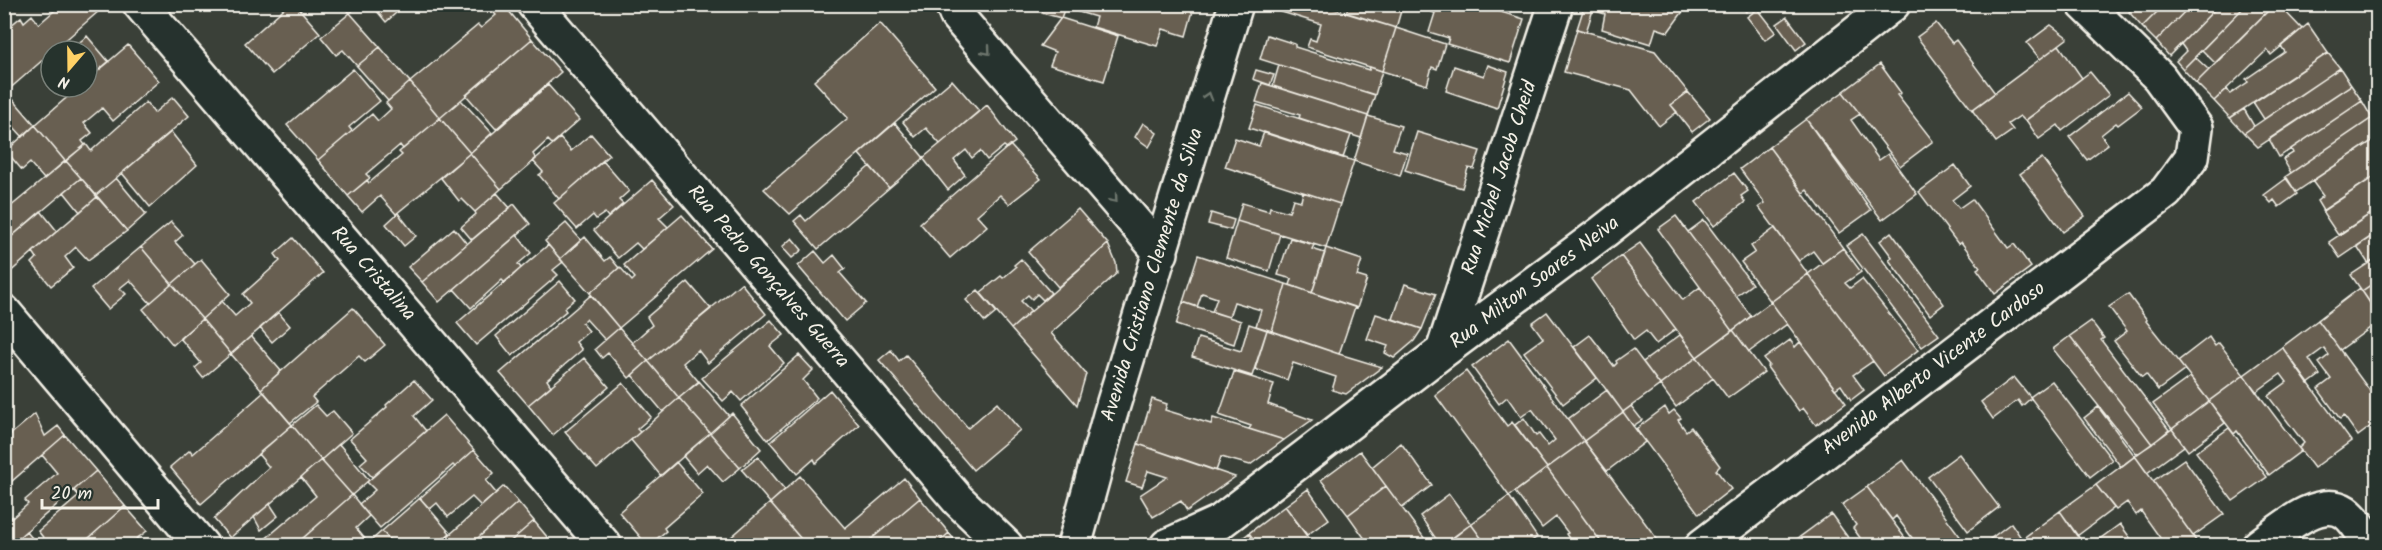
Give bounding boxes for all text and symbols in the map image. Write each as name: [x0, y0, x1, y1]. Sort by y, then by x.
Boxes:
north arrow: [39, 39, 99, 99]
one-way arrow: [980, 44, 991, 55]
text: N: [55, 68, 73, 95]
street label: Rua Michel Jacob Cheid: [1454, 76, 1547, 279]
one-way arrow: [1201, 91, 1213, 102]
street label: Avenida Cristiano Clemente da Silva: [1093, 124, 1213, 426]
street label: Rua Pedro Gonçalves Guerra: [679, 178, 857, 376]
one-way arrow: [1107, 192, 1118, 203]
street label: Rua Milton Soares Neiva: [1443, 208, 1627, 358]
street label: Rua Cristalina: [322, 219, 424, 329]
street label: Avenida Alberto Vicente Cardoso: [1815, 274, 2053, 464]
scale bar: [42, 472, 158, 510]
text: 20 m: [51, 480, 92, 509]

